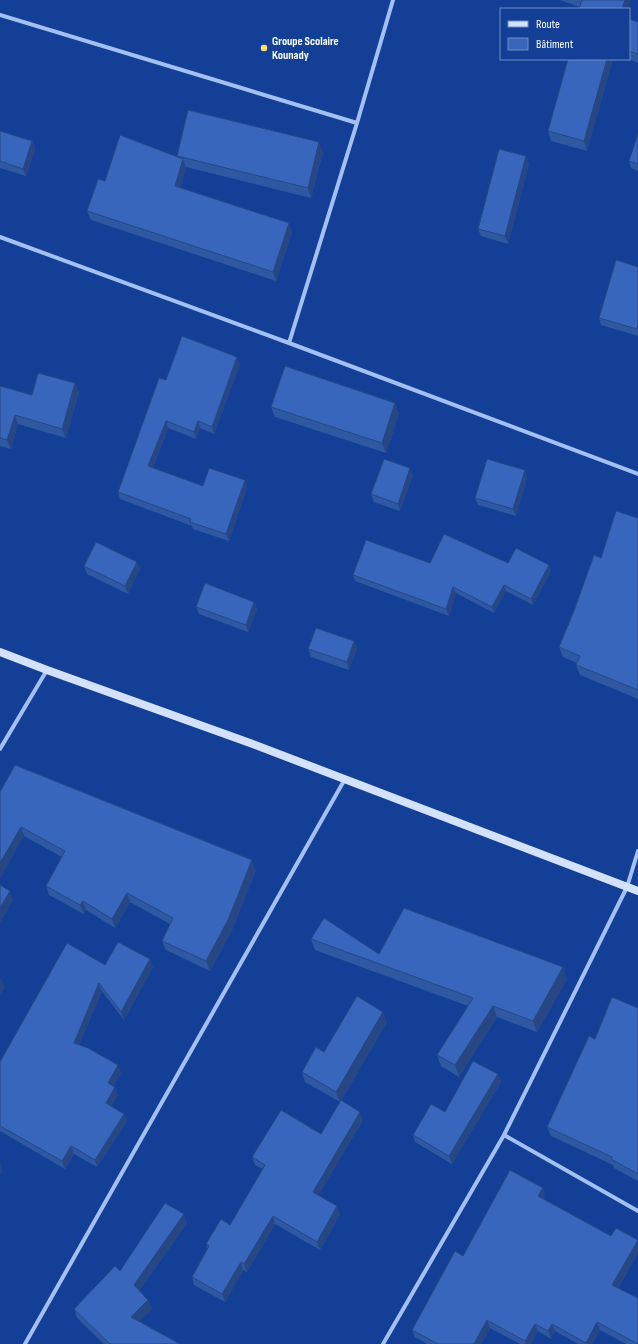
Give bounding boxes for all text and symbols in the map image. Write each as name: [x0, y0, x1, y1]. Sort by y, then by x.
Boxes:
legend: [500, 8, 630, 60]
text: Route: [536, 17, 560, 32]
place label: Groupe Scolaire Kounady: [272, 34, 339, 63]
text: Bâtiment: [536, 37, 574, 52]
marker: Groupe Scolaire Kounady: [259, 43, 269, 53]

